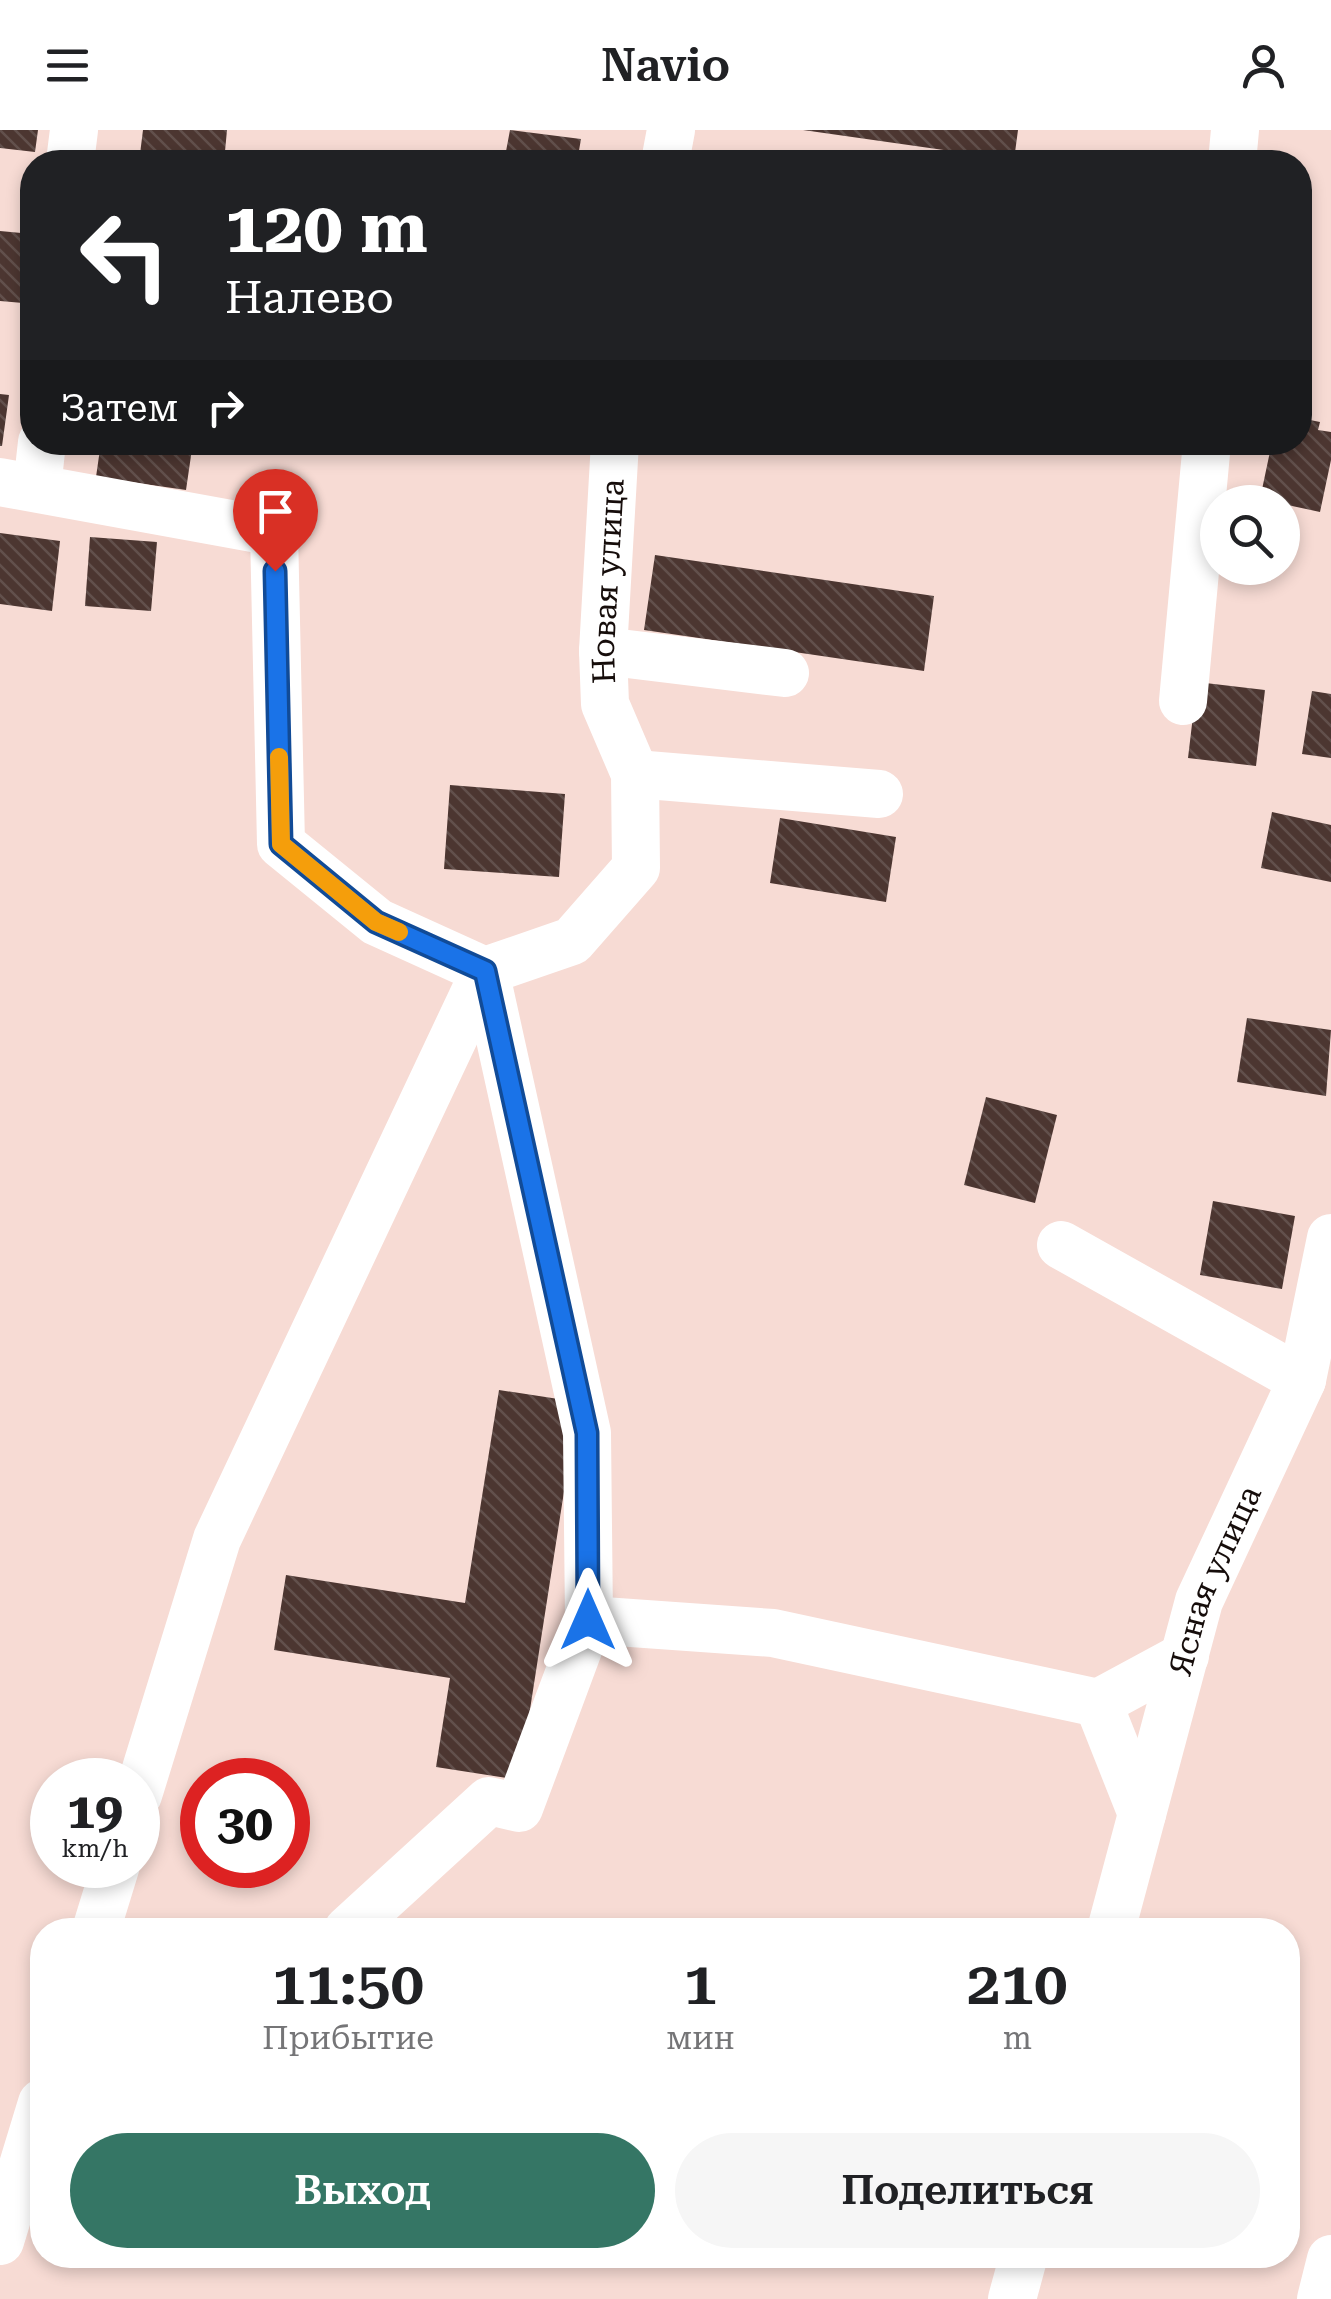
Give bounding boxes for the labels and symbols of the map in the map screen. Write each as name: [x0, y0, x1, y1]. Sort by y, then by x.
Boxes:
pin: [233, 469, 318, 572]
street label: Новая улица: [584, 478, 632, 685]
street label: Ясная улица: [1161, 1479, 1269, 1680]
position arrow: [536, 1568, 640, 1672]
speed limit sign: 30: [180, 1758, 310, 1888]

